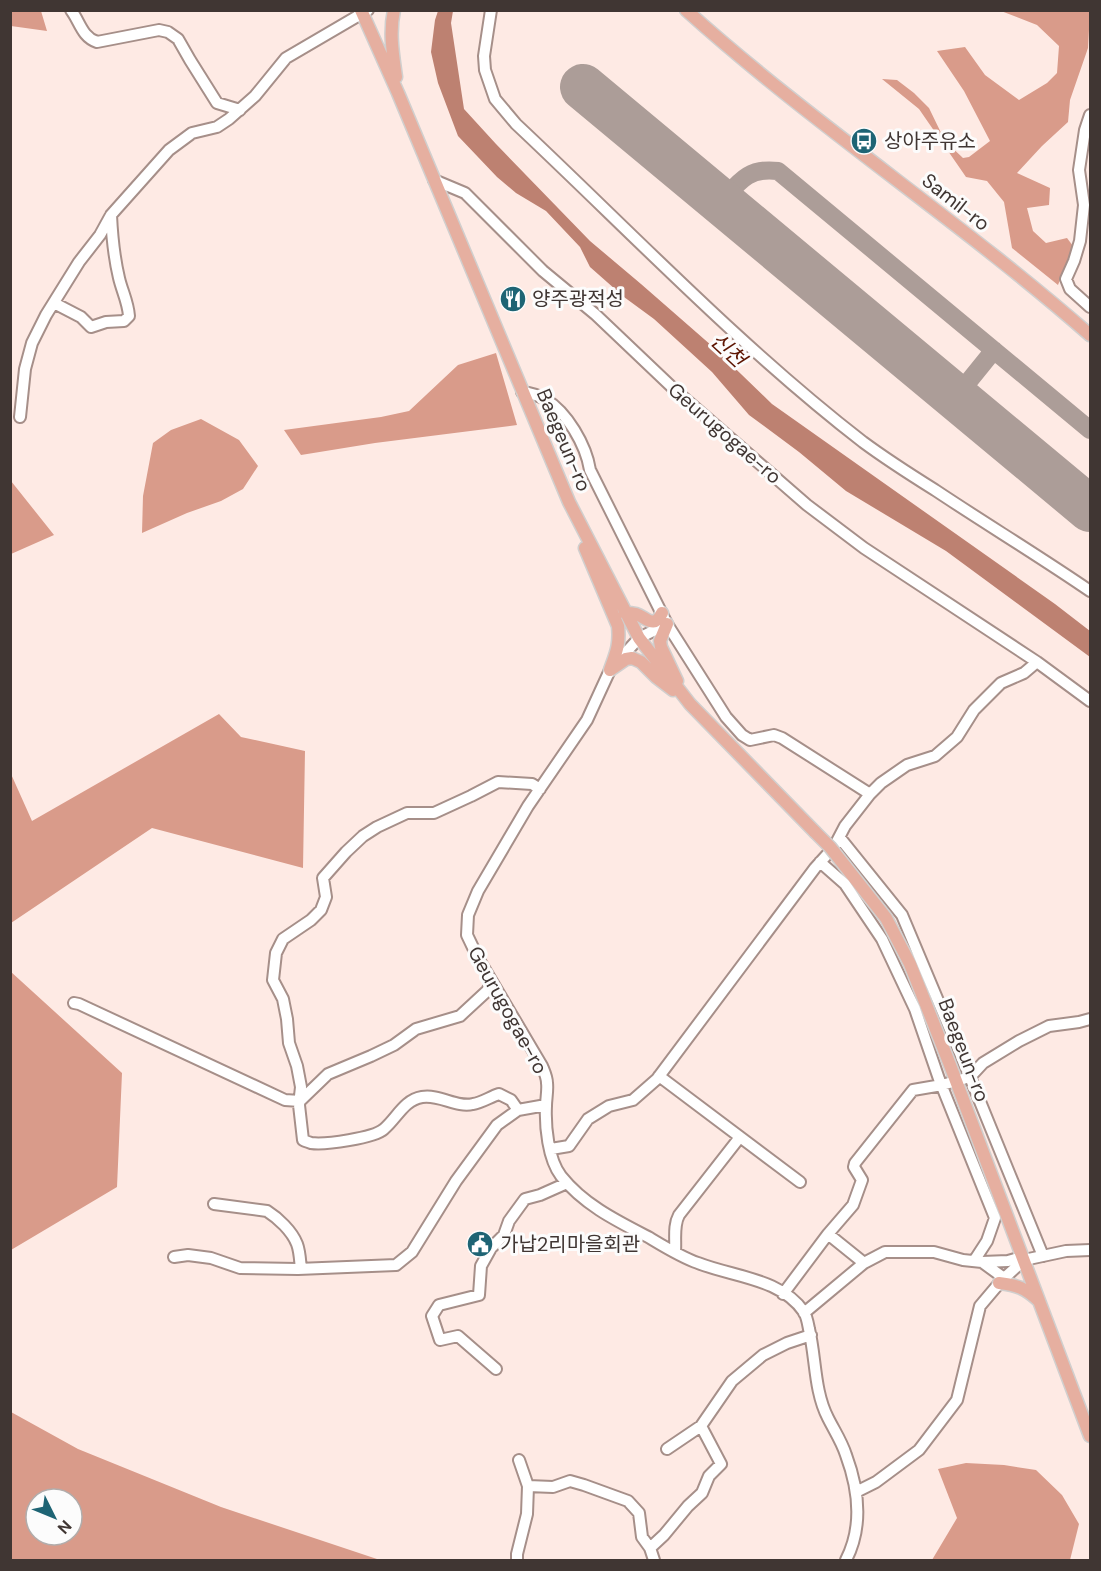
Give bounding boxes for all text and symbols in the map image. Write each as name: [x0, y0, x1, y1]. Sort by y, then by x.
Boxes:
bus stop icon: 상아주유소: [849, 126, 879, 156]
place label: 상아주유소: [884, 128, 976, 154]
street label: Samil-ro: [917, 167, 995, 237]
restaurant icon: 양주광적성: [498, 284, 528, 314]
place label: 양주광적성: [532, 286, 624, 312]
water label: 신천: [704, 327, 754, 375]
street label: Geurugogae-ro: [663, 377, 787, 489]
street label: Baegeun-ro: [531, 385, 597, 495]
street label: Geurugogae-ro: [462, 942, 554, 1078]
street label: Baegeun-ro: [932, 994, 996, 1106]
public building icon: 가납2리마을회관: [465, 1229, 495, 1259]
place label: 가납2리마을회관: [500, 1231, 640, 1257]
north arrow: [24, 1487, 84, 1547]
text: N: [53, 1515, 76, 1538]

